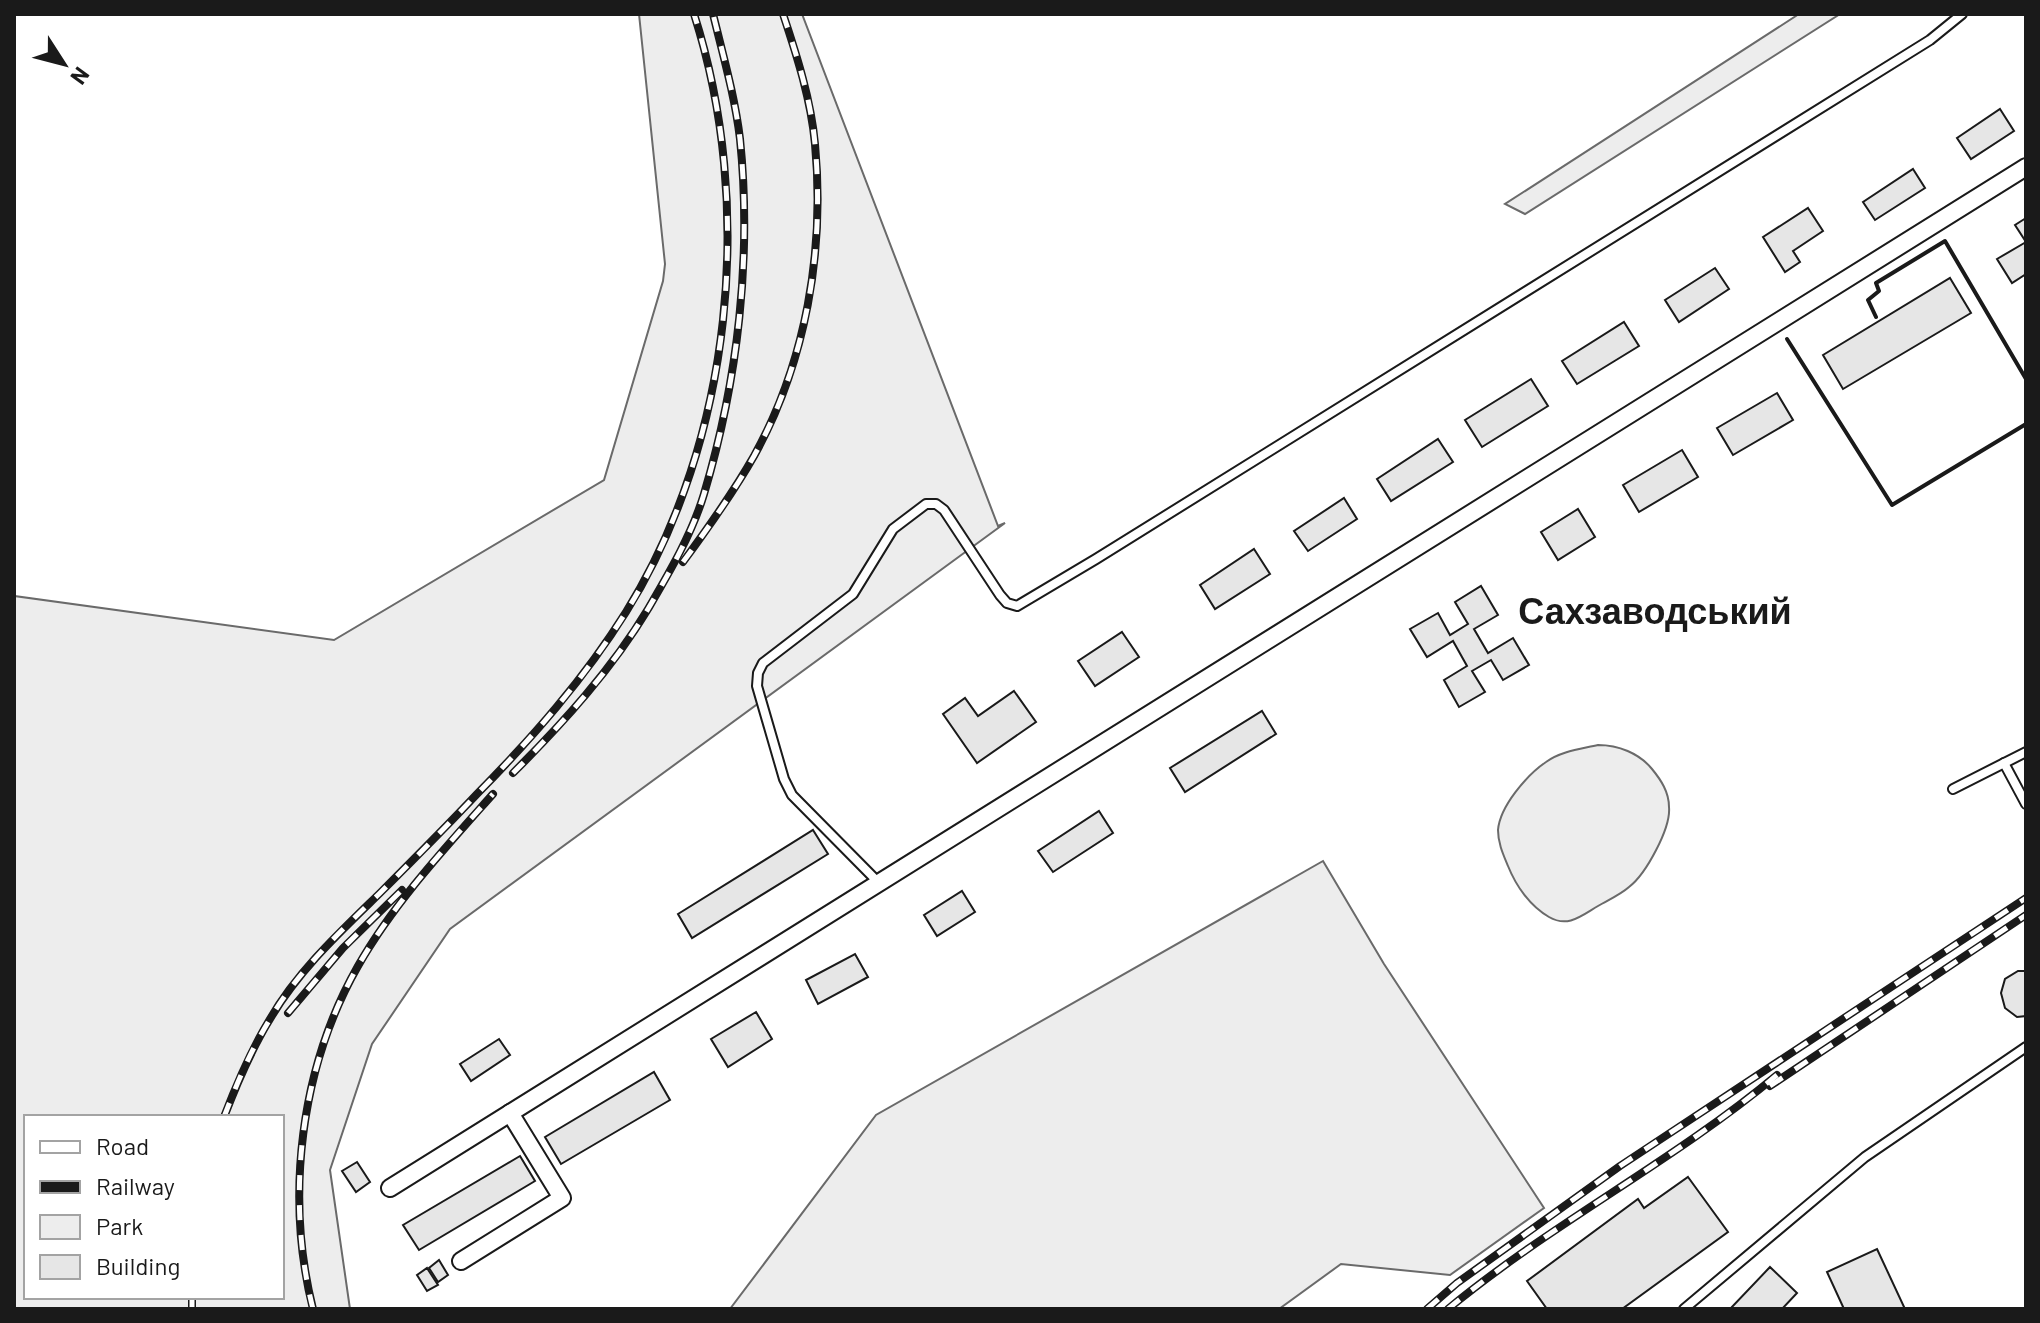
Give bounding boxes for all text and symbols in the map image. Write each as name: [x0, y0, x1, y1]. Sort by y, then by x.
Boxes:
north arrow: [24, 24, 104, 104]
text: N: [66, 63, 96, 90]
district label: Сахзаводський: [1518, 588, 1792, 632]
legend: [24, 1115, 284, 1299]
text: Road: [96, 1131, 149, 1160]
text: Railway: [96, 1171, 175, 1200]
text: Park: [96, 1211, 143, 1240]
text: Building: [96, 1251, 180, 1280]

